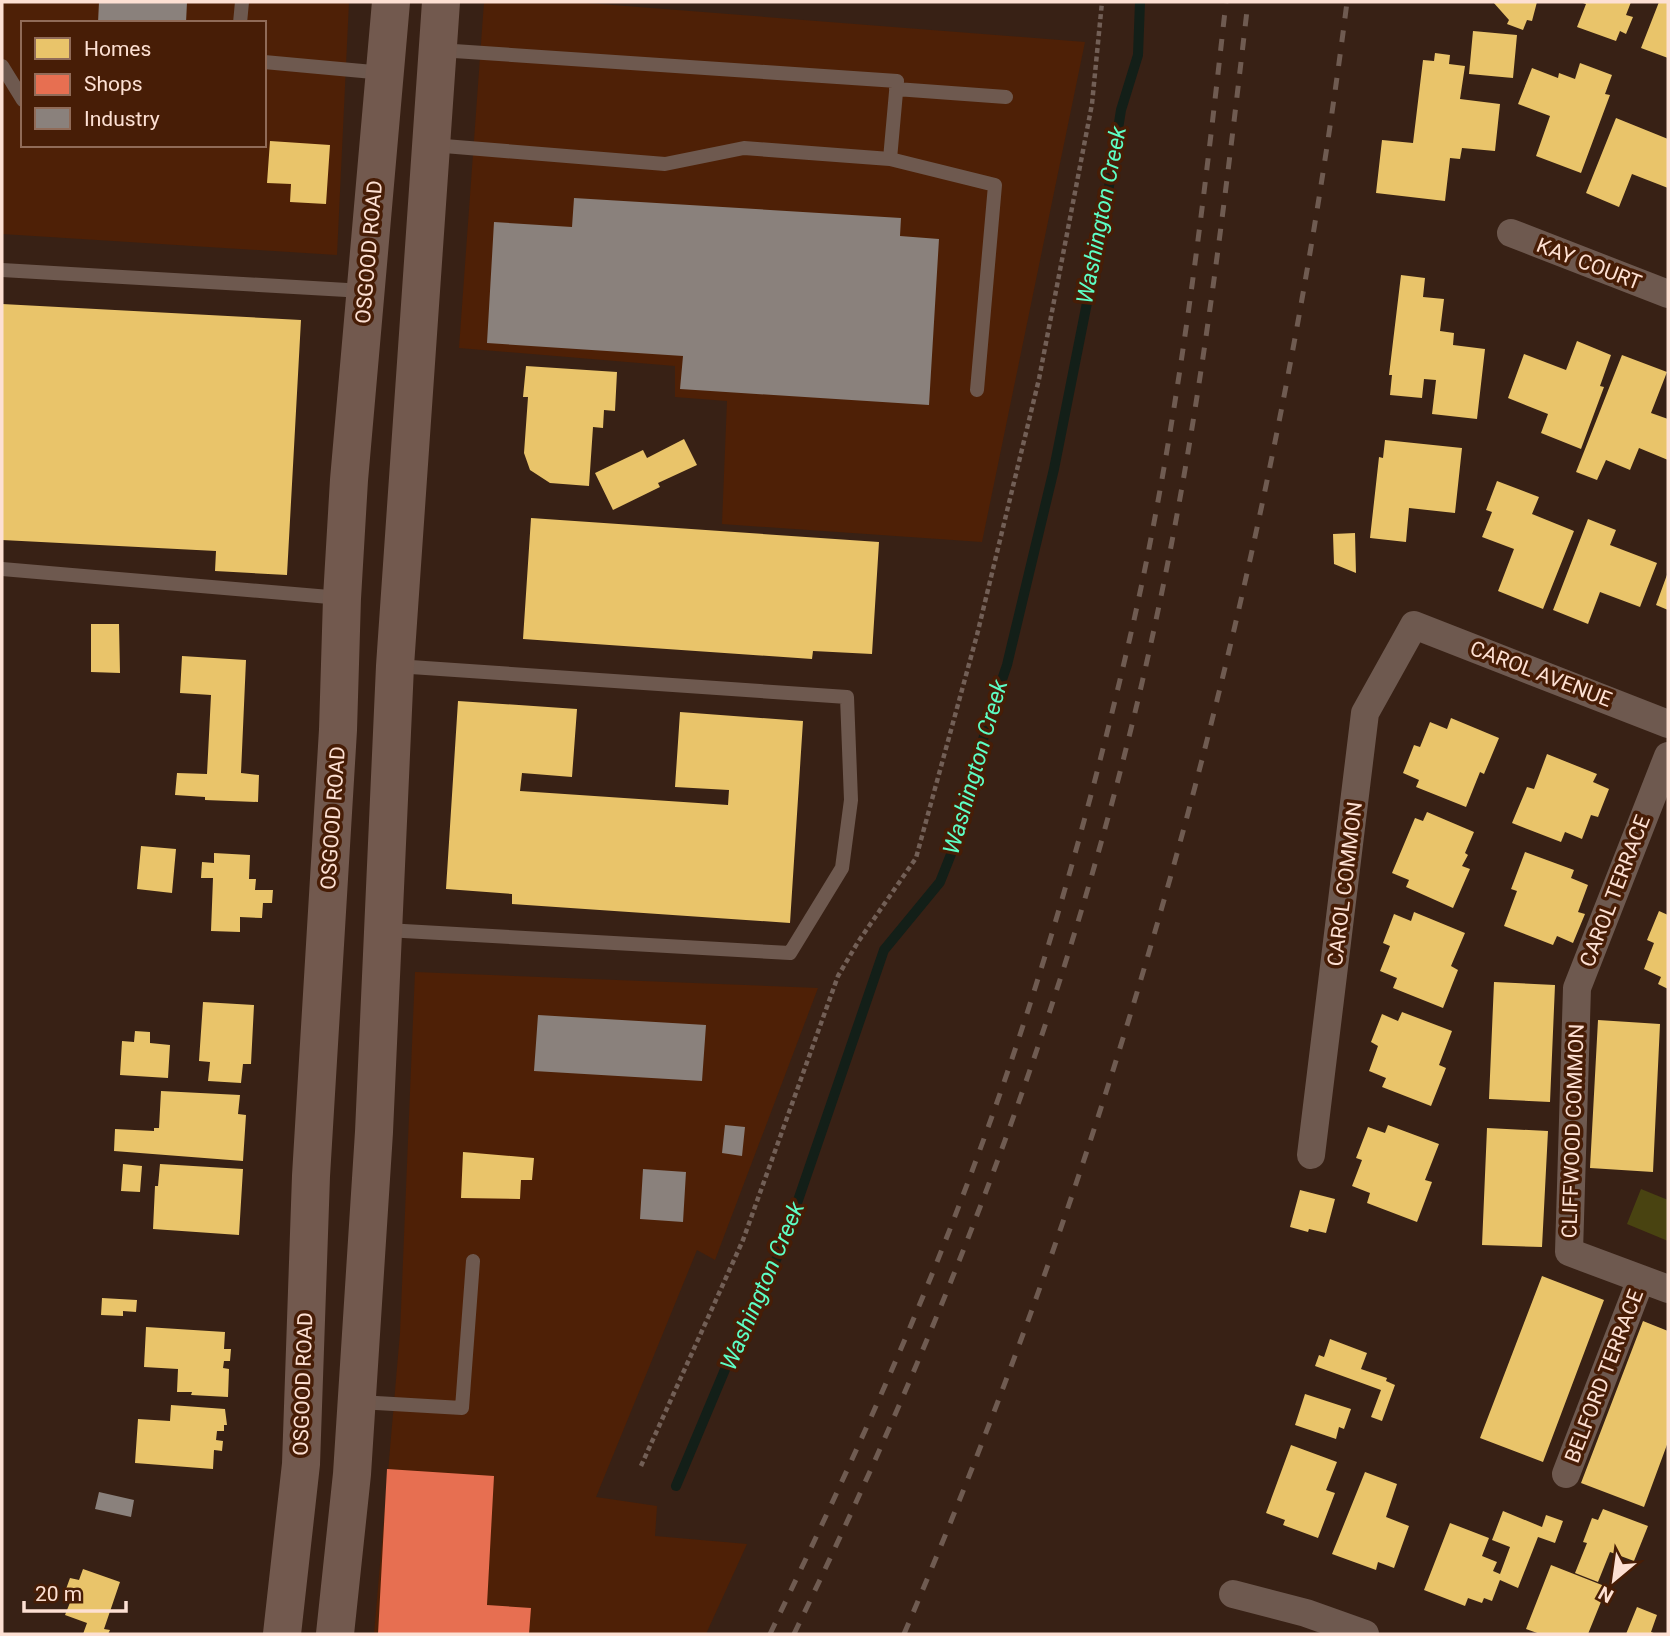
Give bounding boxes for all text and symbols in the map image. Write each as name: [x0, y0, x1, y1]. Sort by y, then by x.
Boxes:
legend: [21, 21, 266, 147]
text: Homes: [84, 37, 151, 61]
text: Shops: [84, 72, 143, 96]
text: Industry: [84, 107, 160, 131]
water label: Washington Creek: [1071, 123, 1132, 306]
street label: OSGOOD ROAD: [351, 179, 387, 325]
street label: KAY COURT: [1533, 233, 1645, 295]
street label: CAROL AVENUE: [1467, 636, 1615, 712]
water label: Washington Creek: [938, 676, 1013, 857]
street label: OSGOOD ROAD: [316, 745, 350, 891]
street label: CAROL COMMON: [1323, 800, 1367, 968]
street label: CAROL TERRACE: [1575, 812, 1655, 970]
street label: CLIFFWOOD COMMON: [1557, 1023, 1589, 1239]
water label: Washington Creek: [715, 1197, 810, 1374]
street label: BELFORD TERRACE: [1560, 1286, 1648, 1466]
street label: OSGOOD ROAD: [288, 1312, 318, 1456]
north arrow: [1579, 1545, 1649, 1615]
scale bar: [24, 1570, 126, 1614]
text: N: [1595, 1581, 1617, 1608]
text: 20 m: [35, 1582, 82, 1606]

